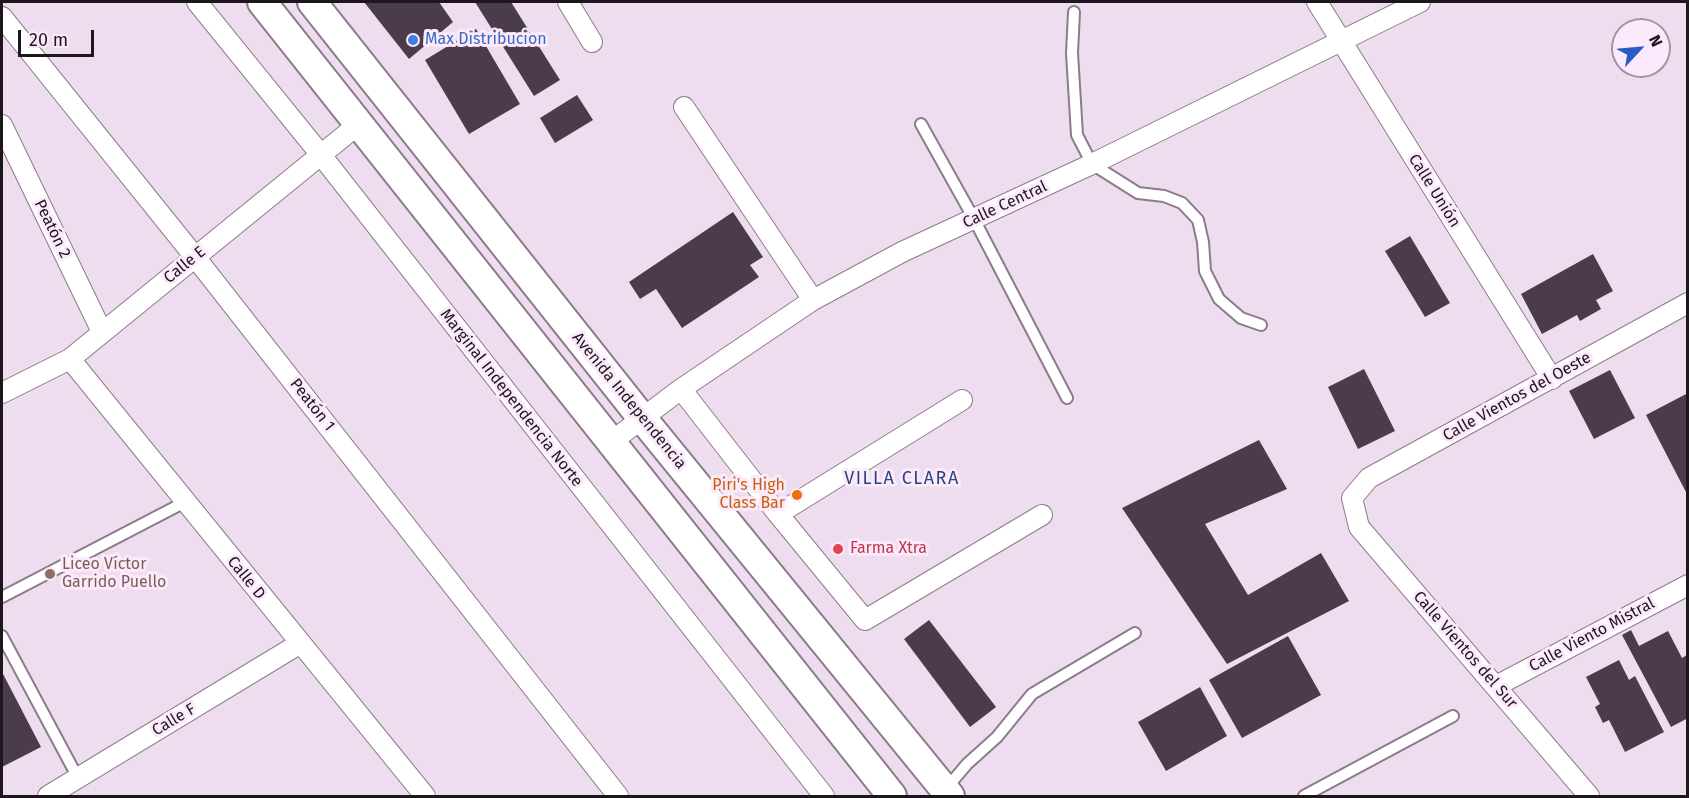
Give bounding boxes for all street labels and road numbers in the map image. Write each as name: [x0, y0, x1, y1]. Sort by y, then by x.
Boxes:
street label: Calle Unión: [1404, 151, 1464, 231]
street label: Calle Central: [960, 177, 1050, 233]
street label: Peatón 2: [30, 197, 74, 261]
street label: Calle E: [160, 242, 210, 288]
street label: Marginal Independencia Norte: [436, 305, 586, 491]
street label: Avenida Independencia: [568, 329, 690, 473]
street label: Calle Vientos del Oeste: [1440, 348, 1594, 446]
street label: Peatón 1: [286, 375, 338, 435]
street label: Calle D: [223, 553, 269, 603]
street label: Calle Vientos del Sur: [1409, 587, 1521, 713]
street label: Calle Viento Mistral: [1526, 594, 1658, 676]
street label: Calle F: [149, 700, 199, 740]

